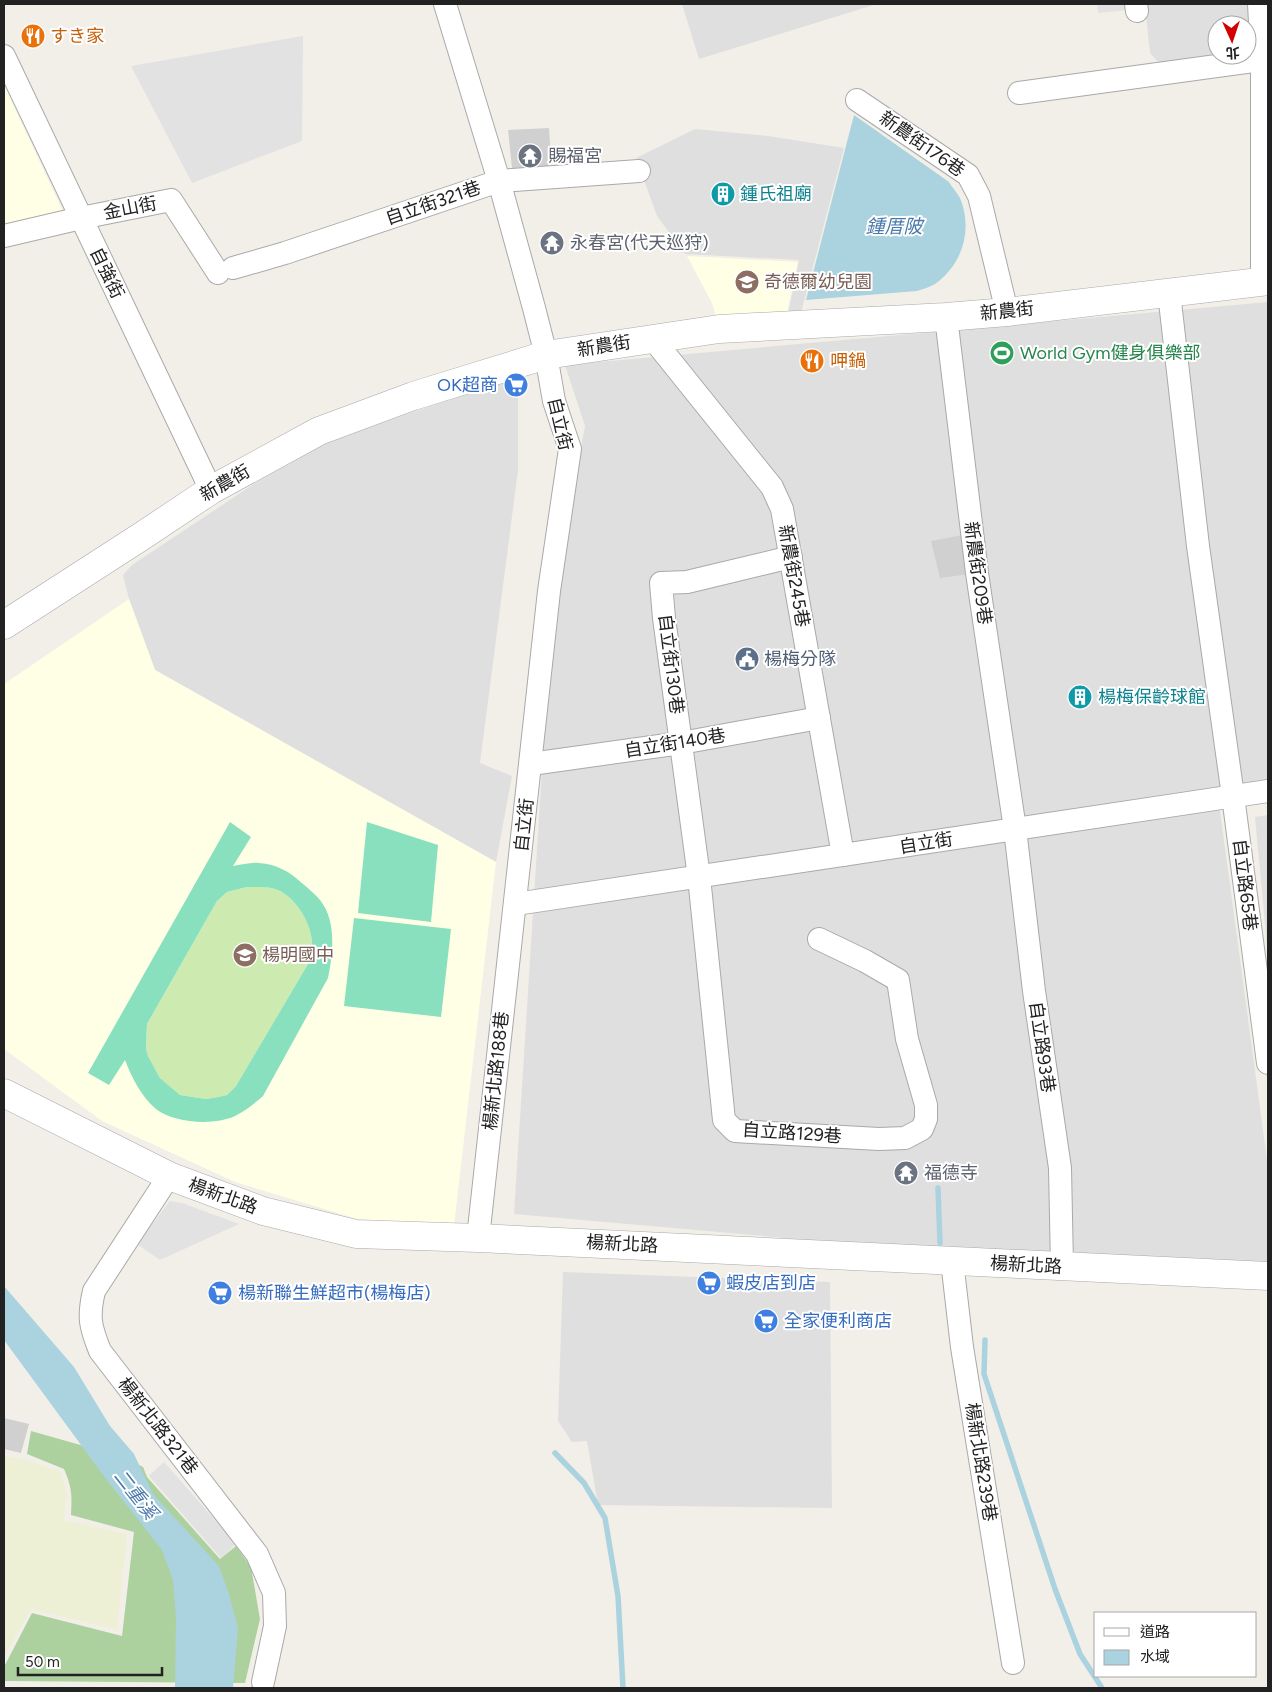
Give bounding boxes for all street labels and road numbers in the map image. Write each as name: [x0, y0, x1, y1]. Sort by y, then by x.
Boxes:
street label: 新農街176巷: [875, 107, 969, 181]
street label: 自立街321巷: [382, 176, 484, 230]
street label: 金山街: [101, 192, 159, 224]
street label: 自強街: [85, 244, 129, 302]
street label: 新農街: [979, 297, 1035, 325]
street label: 新農街: [576, 331, 632, 361]
street label: 自立街: [543, 395, 577, 453]
street label: 新農街: [196, 460, 254, 506]
street label: 新農街209巷: [960, 520, 996, 626]
street label: 新農街245巷: [774, 523, 814, 629]
street label: 自立街130巷: [654, 613, 688, 715]
street label: 自立街140巷: [623, 724, 727, 762]
street label: 自立街: [510, 797, 538, 853]
street label: 自立街: [898, 828, 954, 858]
street label: 自立路65巷: [1228, 838, 1262, 932]
street label: 自立路93巷: [1025, 1000, 1059, 1094]
street label: 楊新北路188巷: [479, 1010, 513, 1132]
street label: 自立路129巷: [742, 1119, 842, 1147]
street label: 楊新北路: [185, 1173, 261, 1219]
street label: 楊新北路: [585, 1231, 659, 1257]
street label: 楊新北路: [989, 1252, 1063, 1278]
street label: 楊新北路321巷: [113, 1373, 203, 1479]
street label: 楊新北路239巷: [961, 1401, 1001, 1523]

